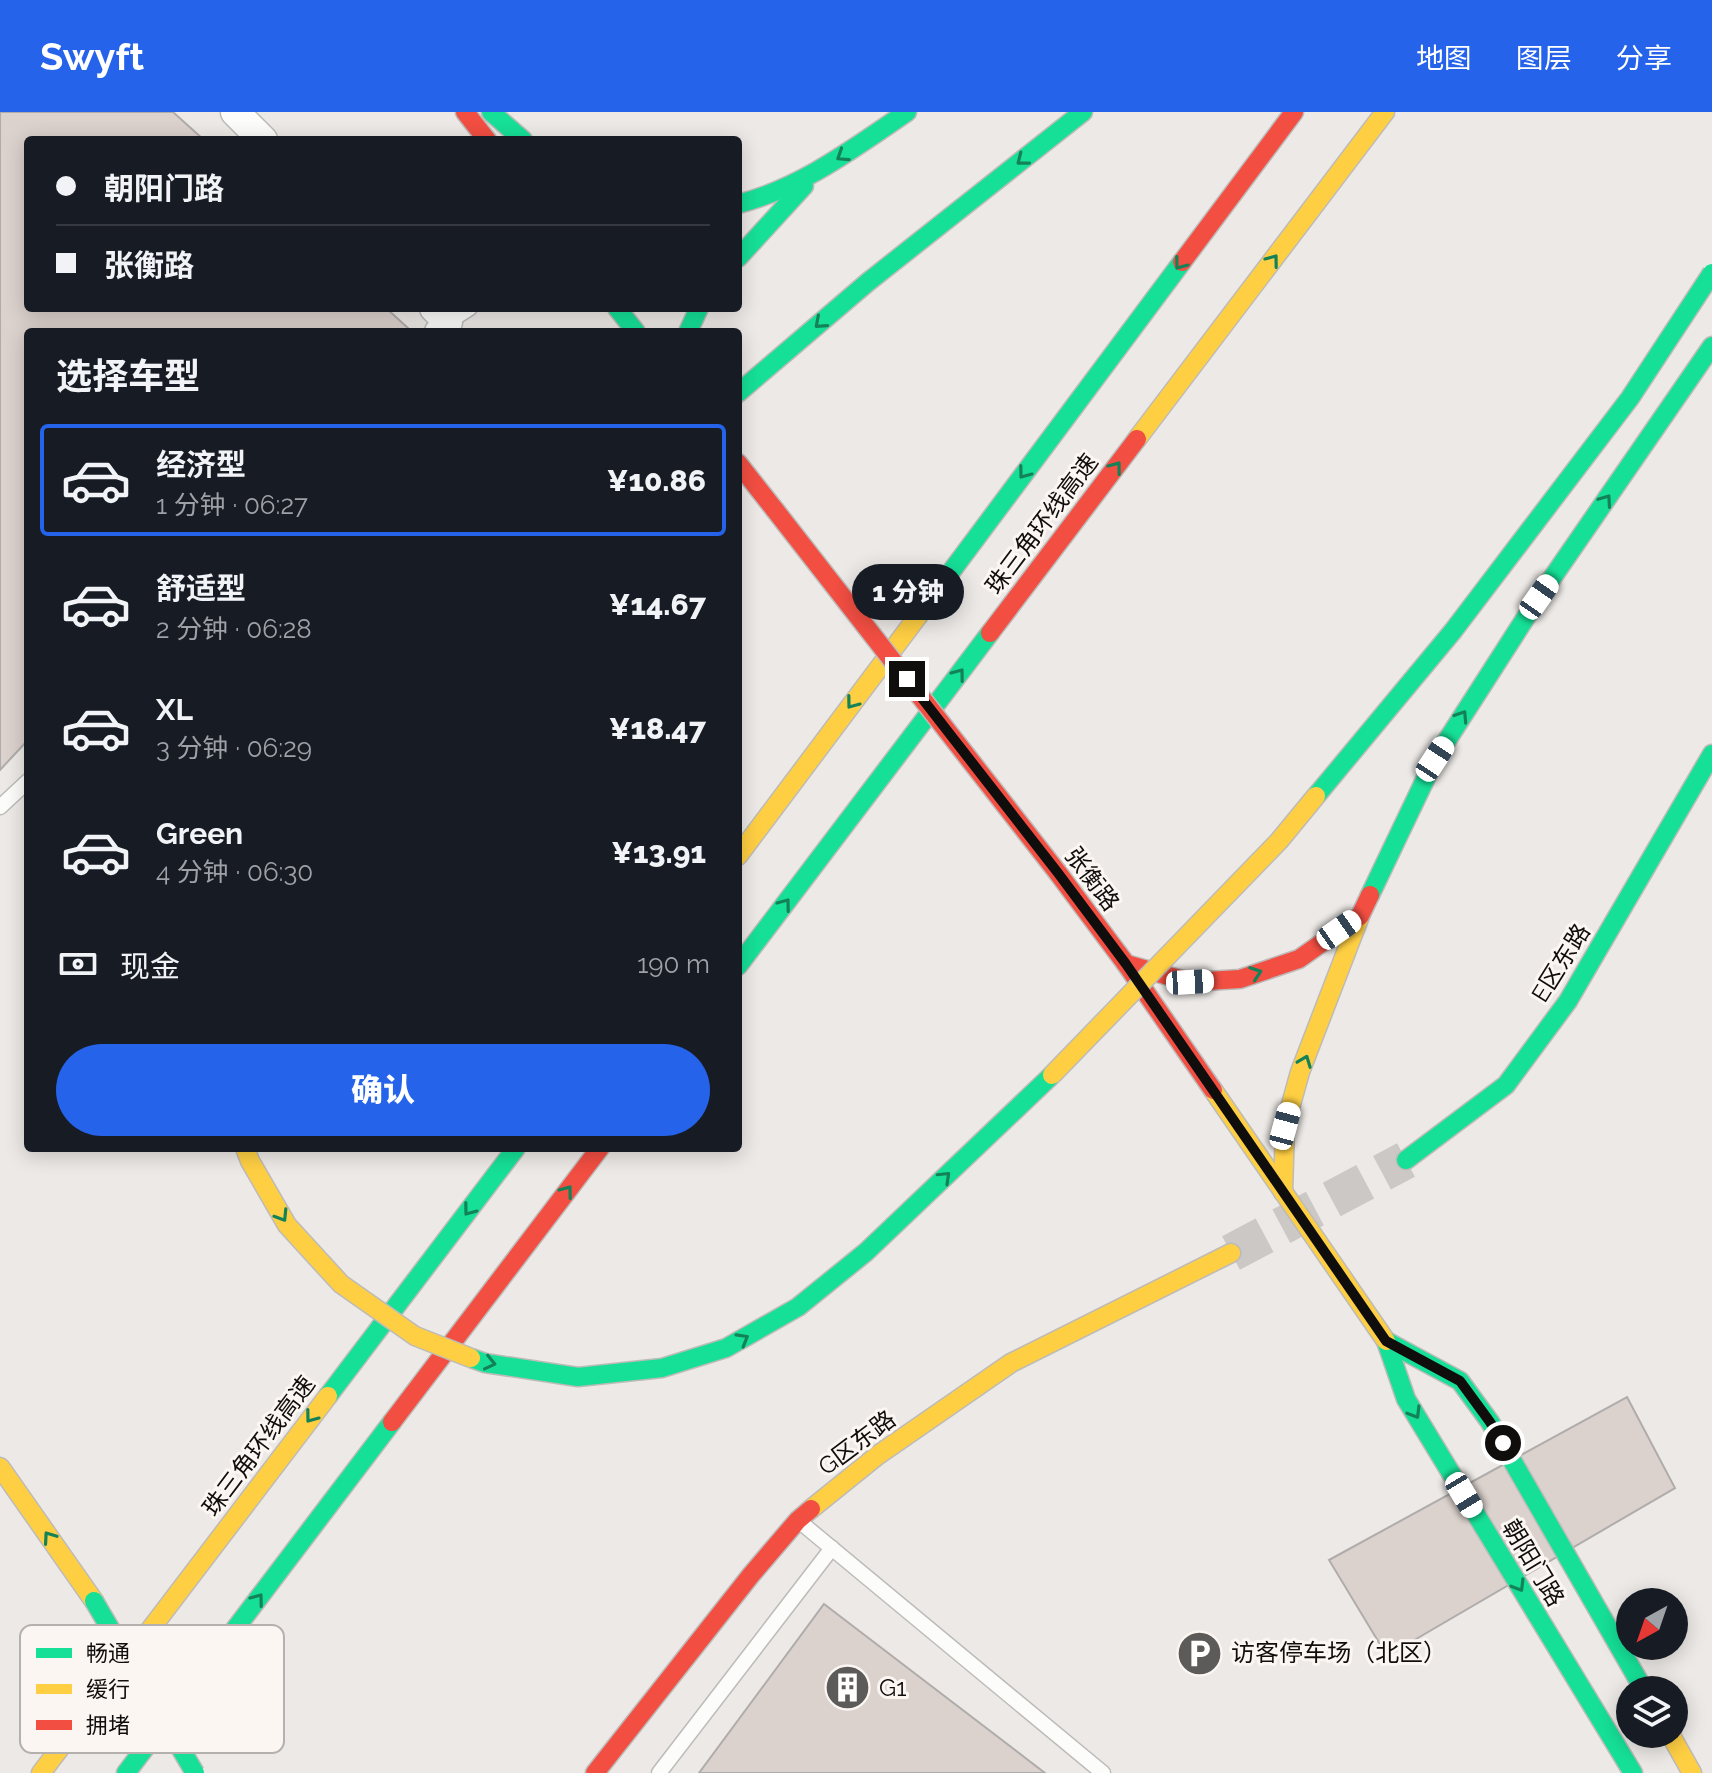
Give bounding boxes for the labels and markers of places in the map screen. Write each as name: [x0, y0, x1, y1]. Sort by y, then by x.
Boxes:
parking icon: 访客停车场（北区）: [1176, 1629, 1224, 1677]
place label: 访客停车场（北区）: [1231, 1638, 1447, 1667]
building icon: G1: [824, 1664, 872, 1712]
place label: G1: [879, 1673, 906, 1702]

